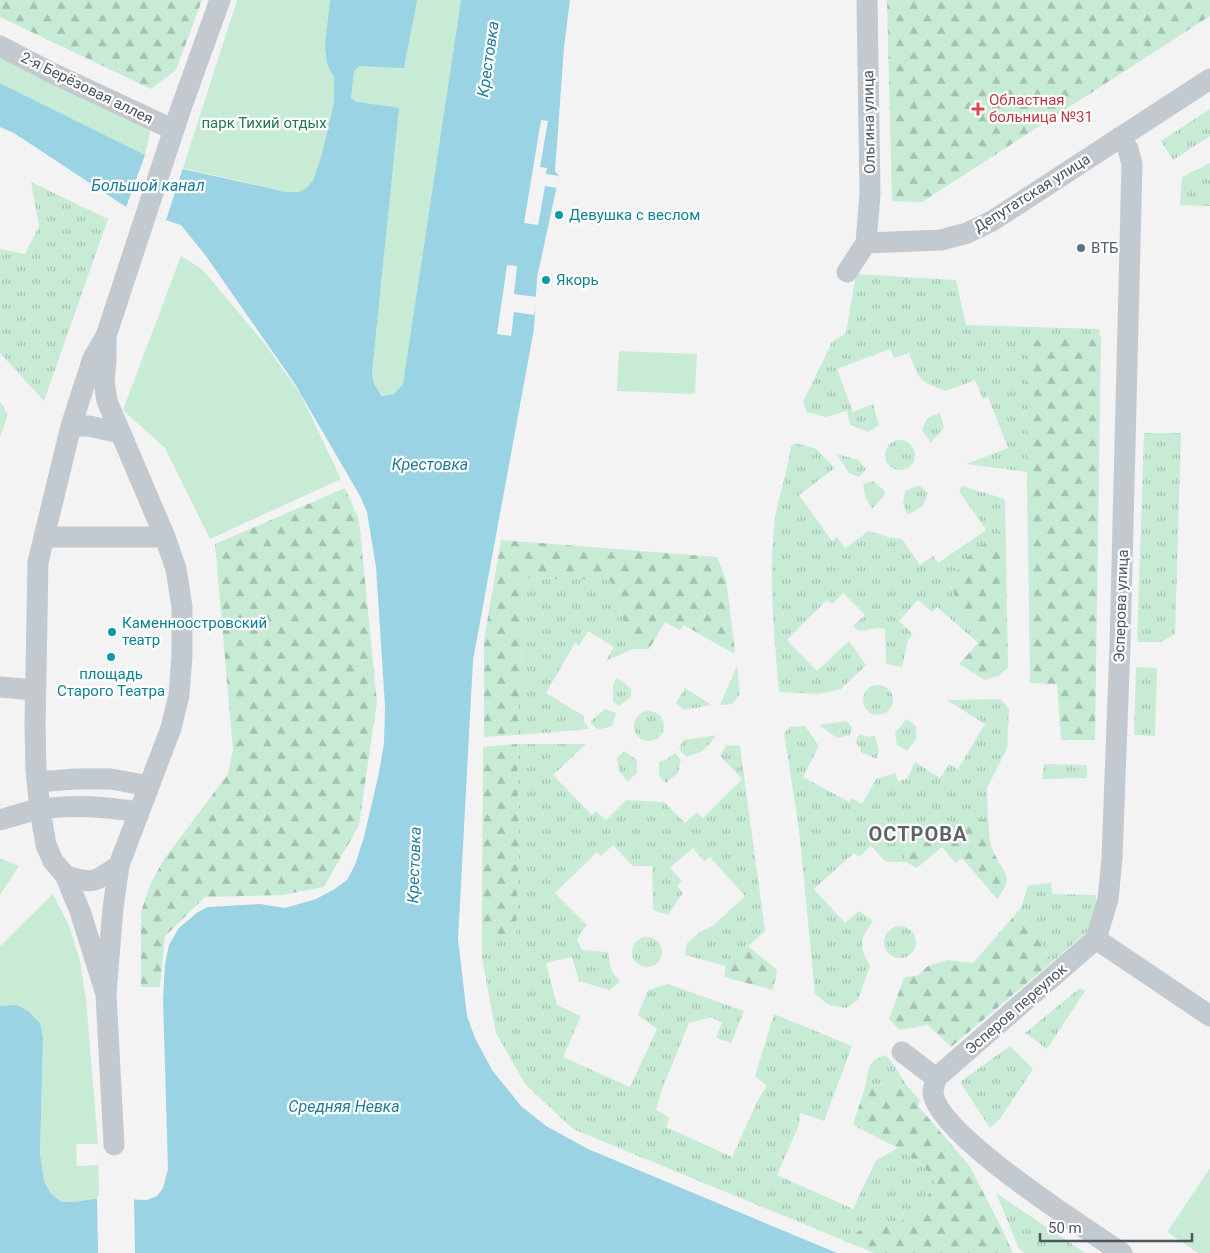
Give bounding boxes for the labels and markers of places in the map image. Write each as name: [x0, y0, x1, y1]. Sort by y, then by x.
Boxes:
place label: Областная больница №31: [989, 91, 1093, 126]
marker: Областная больница №31: [971, 102, 985, 116]
place label: Девушка с веслом: [569, 206, 700, 224]
marker: Девушка с веслом: [553, 209, 565, 221]
place label: ВТБ: [1091, 239, 1119, 257]
marker: ВТБ: [1075, 242, 1087, 254]
place label: Якорь: [556, 271, 599, 289]
marker: Якорь: [540, 274, 552, 286]
place label: Каменноостровский театр: [122, 614, 267, 649]
marker: Каменноостровский театр: [106, 626, 118, 638]
marker: площадь Старого Театра: [105, 651, 117, 663]
place label: площадь Старого Театра: [57, 665, 165, 700]

